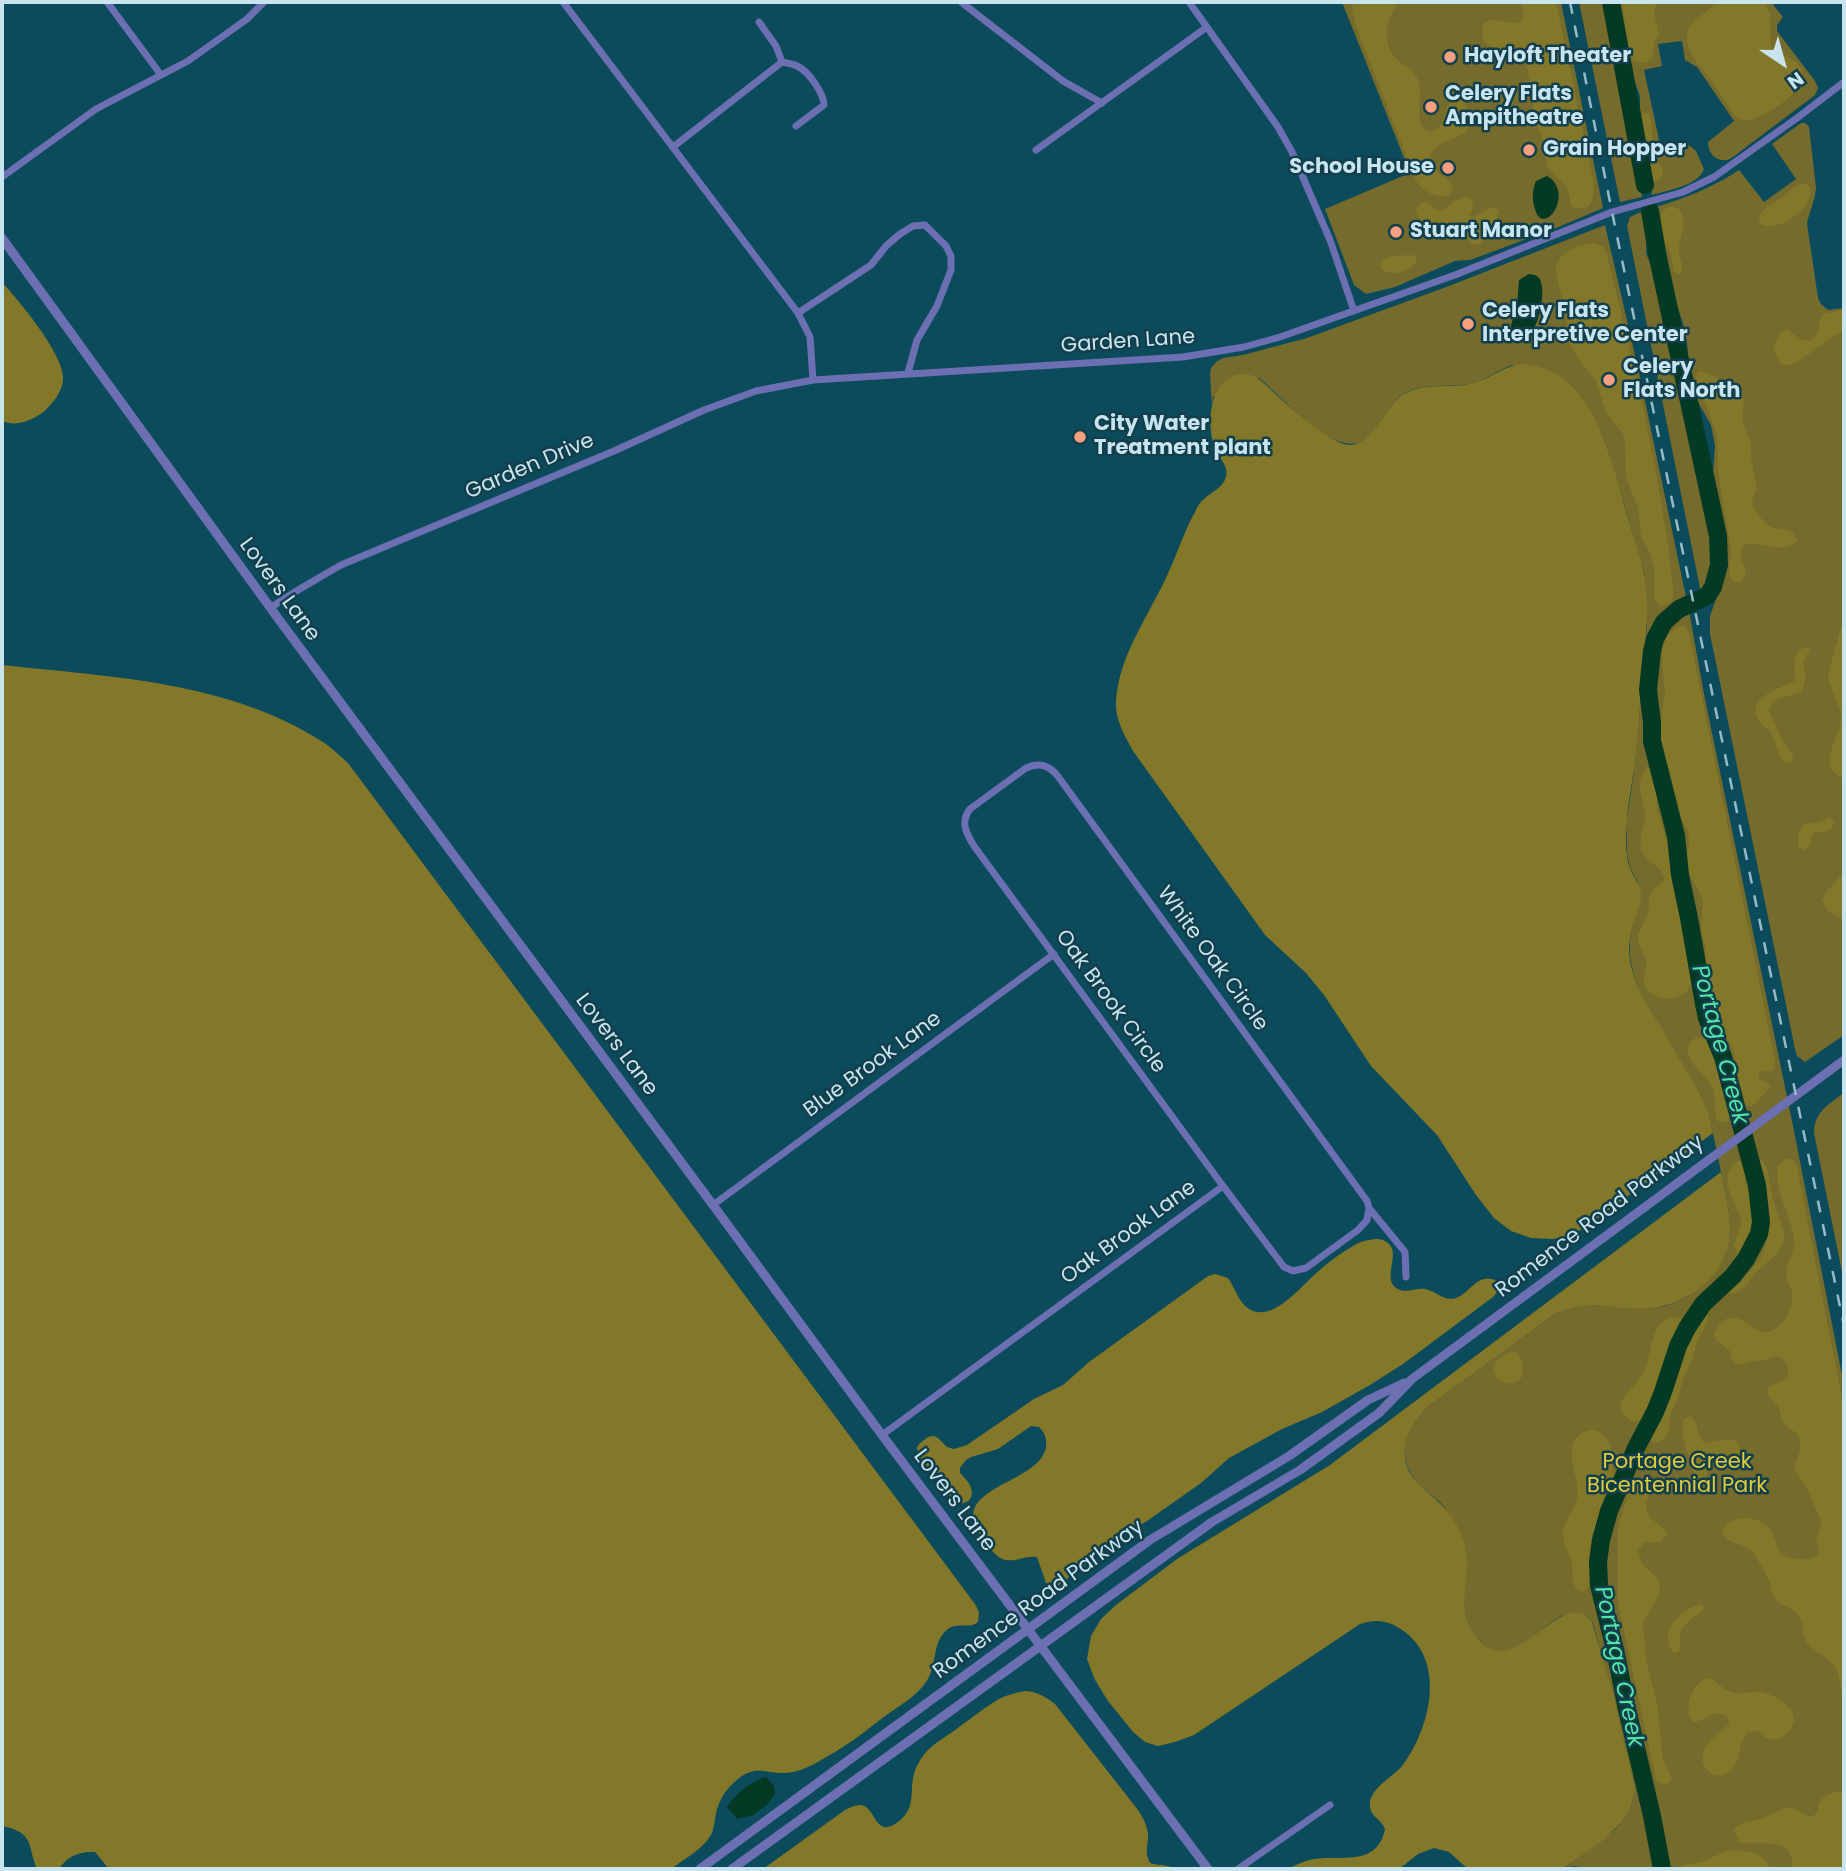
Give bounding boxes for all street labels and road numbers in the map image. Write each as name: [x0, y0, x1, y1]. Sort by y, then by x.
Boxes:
street label: Garden Lane: [1060, 325, 1196, 359]
street label: Garden Drive: [462, 429, 598, 505]
street label: Lovers Lane: [233, 533, 325, 647]
street label: White Oak Circle: [1151, 882, 1273, 1036]
street label: Oak Brook Circle: [1049, 925, 1171, 1079]
street label: Lovers Lane: [569, 989, 663, 1101]
street label: Blue Brook Lane: [799, 1007, 947, 1123]
street label: Romence Road Parkway: [1491, 1130, 1709, 1304]
street label: Oak Brook Lane: [1057, 1176, 1201, 1290]
street label: Lovers Lane: [907, 1445, 1001, 1557]
street label: Romence Road Parkway: [929, 1515, 1149, 1685]

